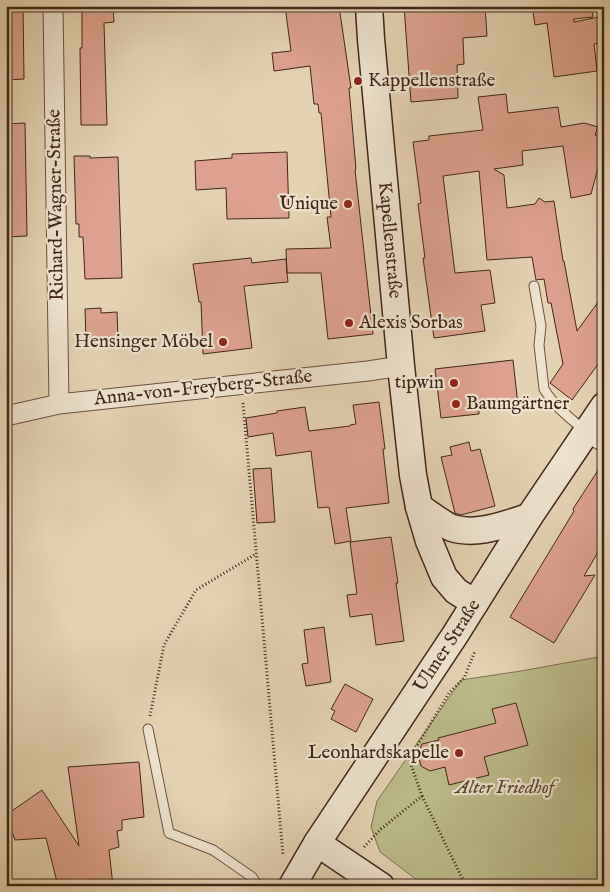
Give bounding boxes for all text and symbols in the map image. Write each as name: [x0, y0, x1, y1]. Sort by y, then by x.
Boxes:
place label: Kappellenstraße: [368, 69, 496, 93]
marker: Kappellenstraße: [352, 75, 364, 87]
street label: Richard-Wagner-Straße: [42, 109, 70, 301]
street label: Kapellenstraße: [372, 181, 407, 300]
place label: Unique: [279, 192, 338, 216]
marker: Unique: [342, 198, 354, 210]
place label: Alexis Sorbas: [358, 311, 463, 335]
marker: Alexis Sorbas: [343, 317, 355, 329]
place label: Hensinger Möbel: [74, 330, 214, 354]
marker: Hensinger Möbel: [217, 336, 229, 348]
street label: Anna-von-Freyberg-Straße: [92, 365, 314, 412]
place label: tipwin: [395, 371, 444, 395]
marker: tipwin: [448, 377, 460, 389]
place label: Baumgärtner: [466, 392, 569, 416]
marker: Baumgärtner: [450, 398, 462, 410]
street label: Ulmer Straße: [408, 595, 486, 697]
place label: Leonhardskapelle: [308, 741, 449, 765]
marker: Leonhardskapelle: [453, 747, 465, 759]
park label: Alter Friedhof: [454, 776, 559, 800]

